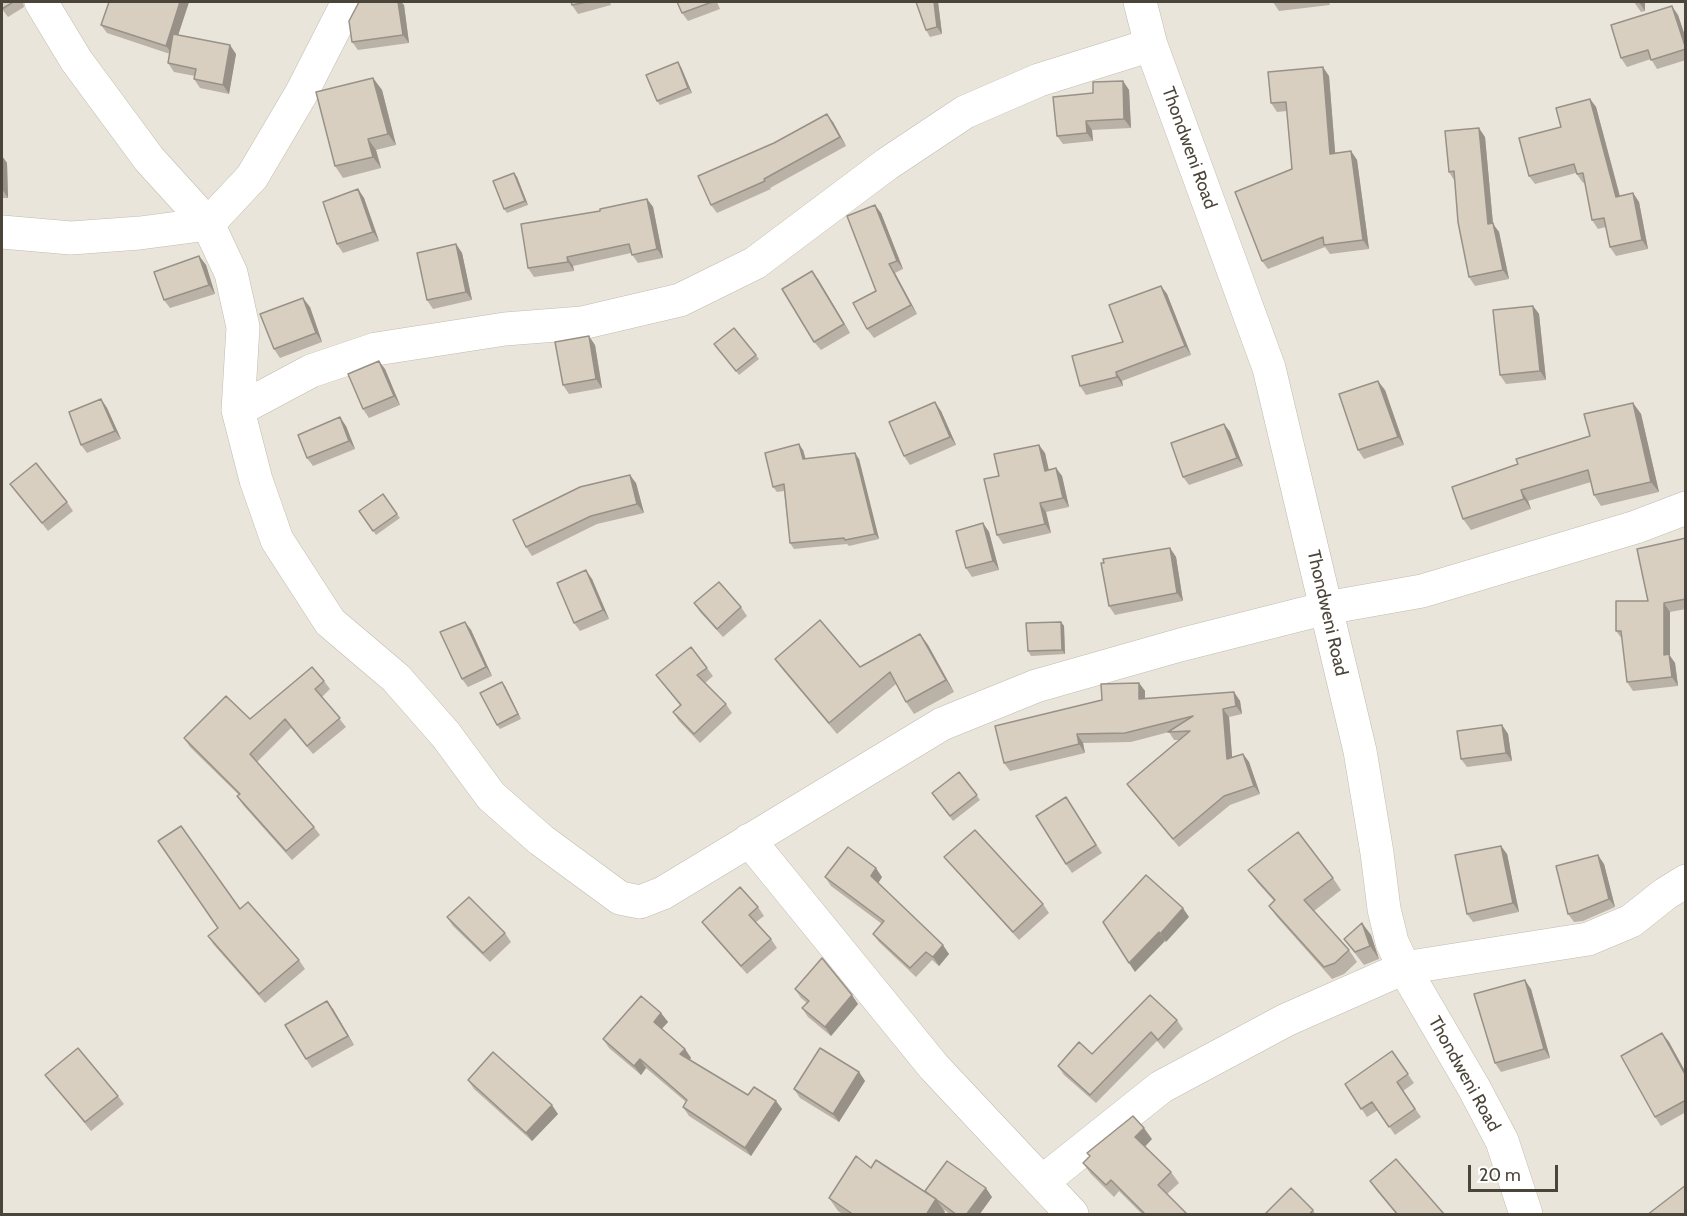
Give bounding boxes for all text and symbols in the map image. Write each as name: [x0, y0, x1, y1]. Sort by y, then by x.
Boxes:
street label: Thondweni Road: [1157, 84, 1221, 212]
street label: Thondweni Road: [1302, 548, 1352, 678]
street label: Thondweni Road: [1423, 1013, 1505, 1135]
scale bar: [1471, 1153, 1561, 1191]
text: 20 m: [1479, 1164, 1521, 1186]

